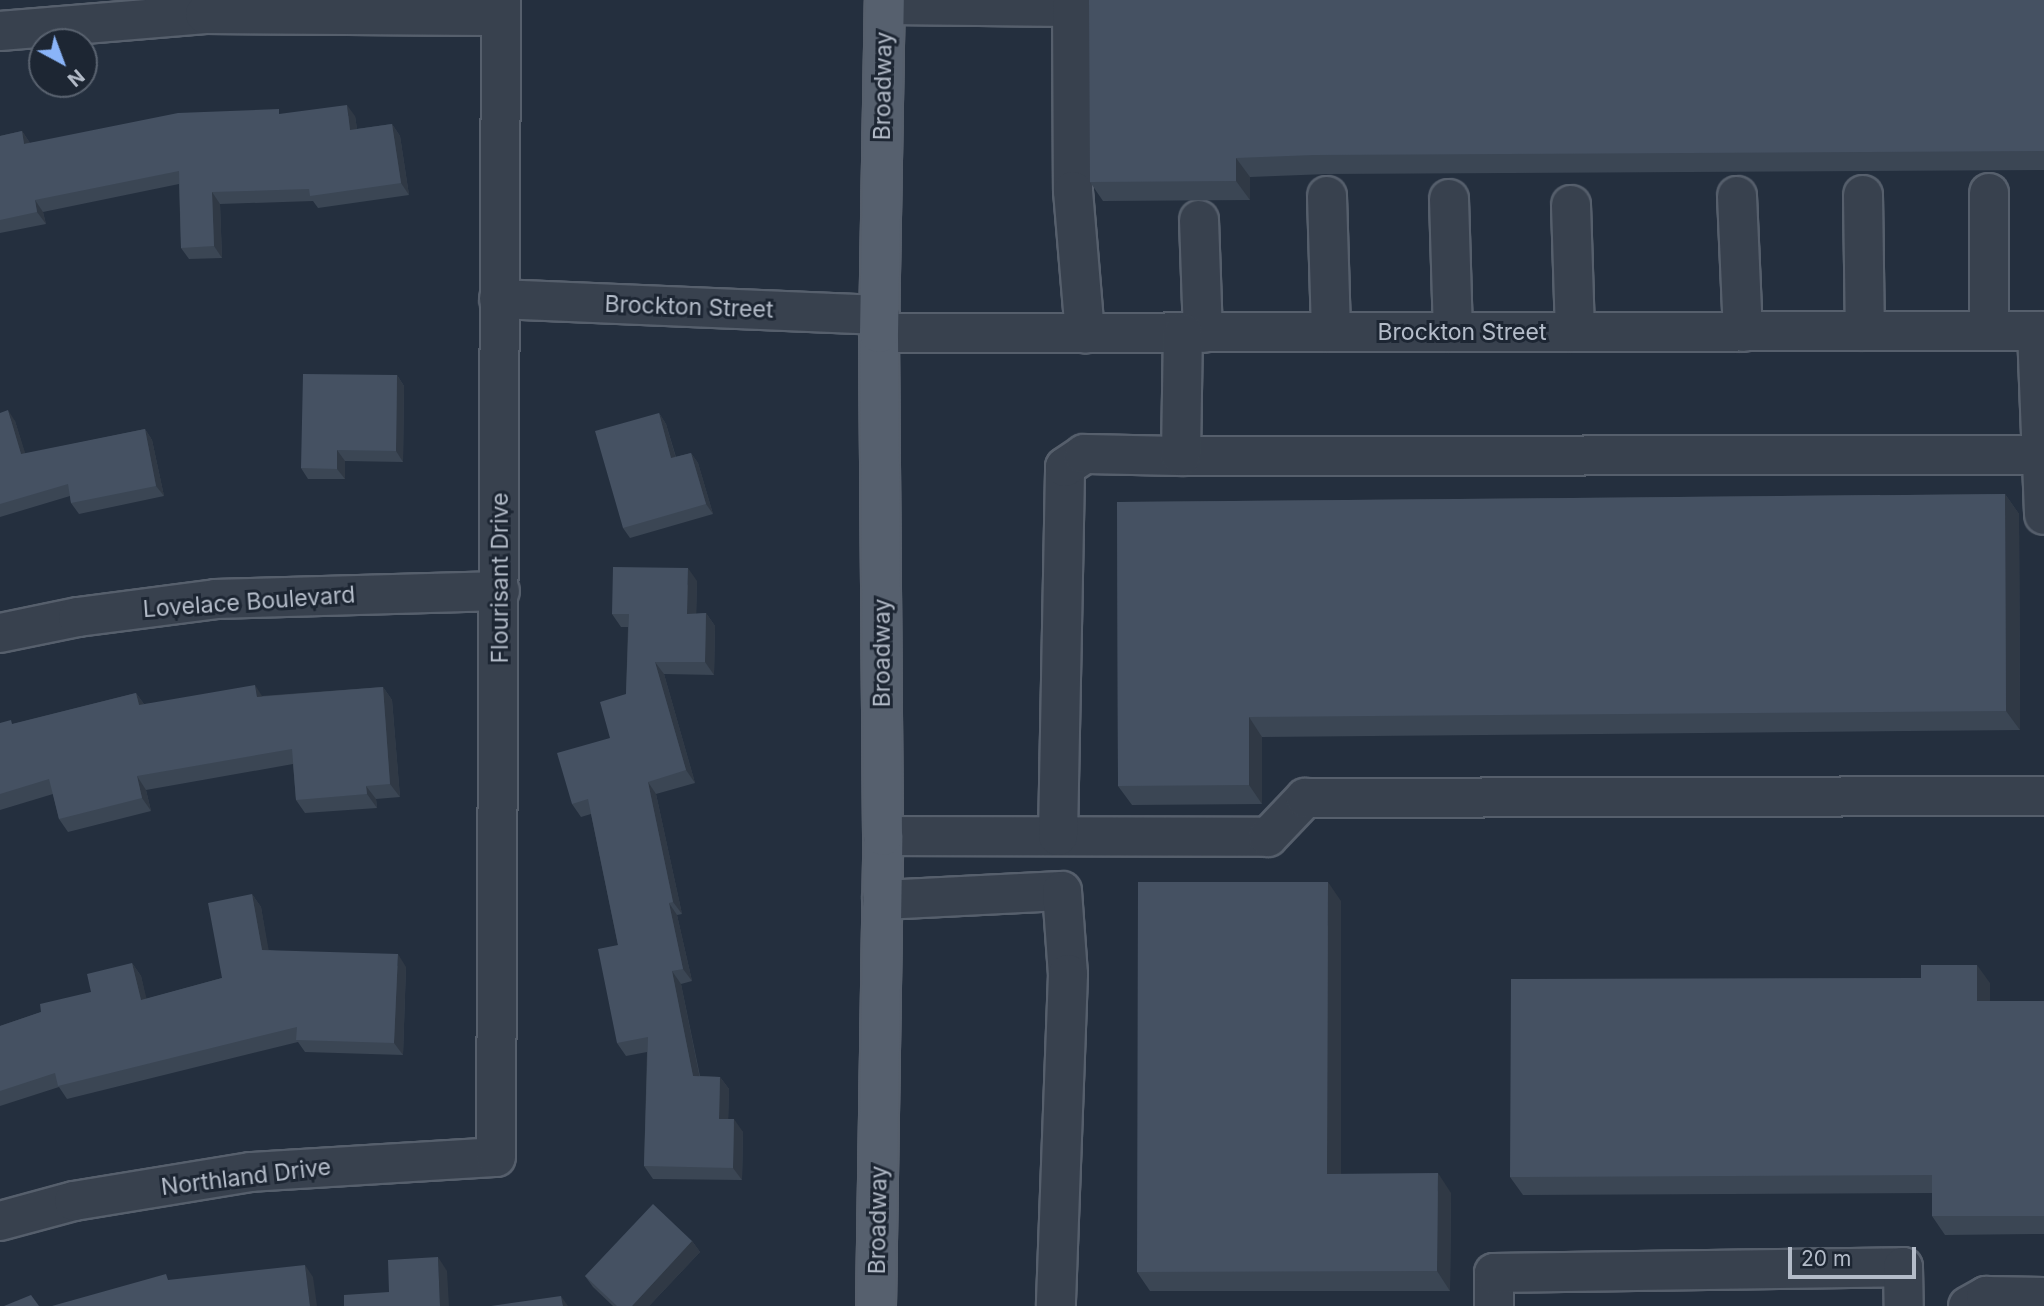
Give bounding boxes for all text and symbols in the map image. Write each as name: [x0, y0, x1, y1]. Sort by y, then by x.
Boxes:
north arrow: [28, 28, 98, 98]
street label: Broadway: [868, 31, 898, 141]
text: N: [63, 64, 89, 91]
street label: Brockton Street: [604, 290, 774, 324]
street label: Brockton Street: [1378, 318, 1546, 346]
street label: Flourisant Drive: [486, 493, 514, 663]
street label: Lovelace Boulevard: [142, 581, 356, 623]
street label: Broadway: [868, 599, 896, 707]
street label: Northland Drive: [159, 1153, 333, 1201]
street label: Broadway: [863, 1165, 893, 1275]
scale bar: [1792, 1232, 1920, 1276]
text: 20 m: [1801, 1246, 1851, 1271]

